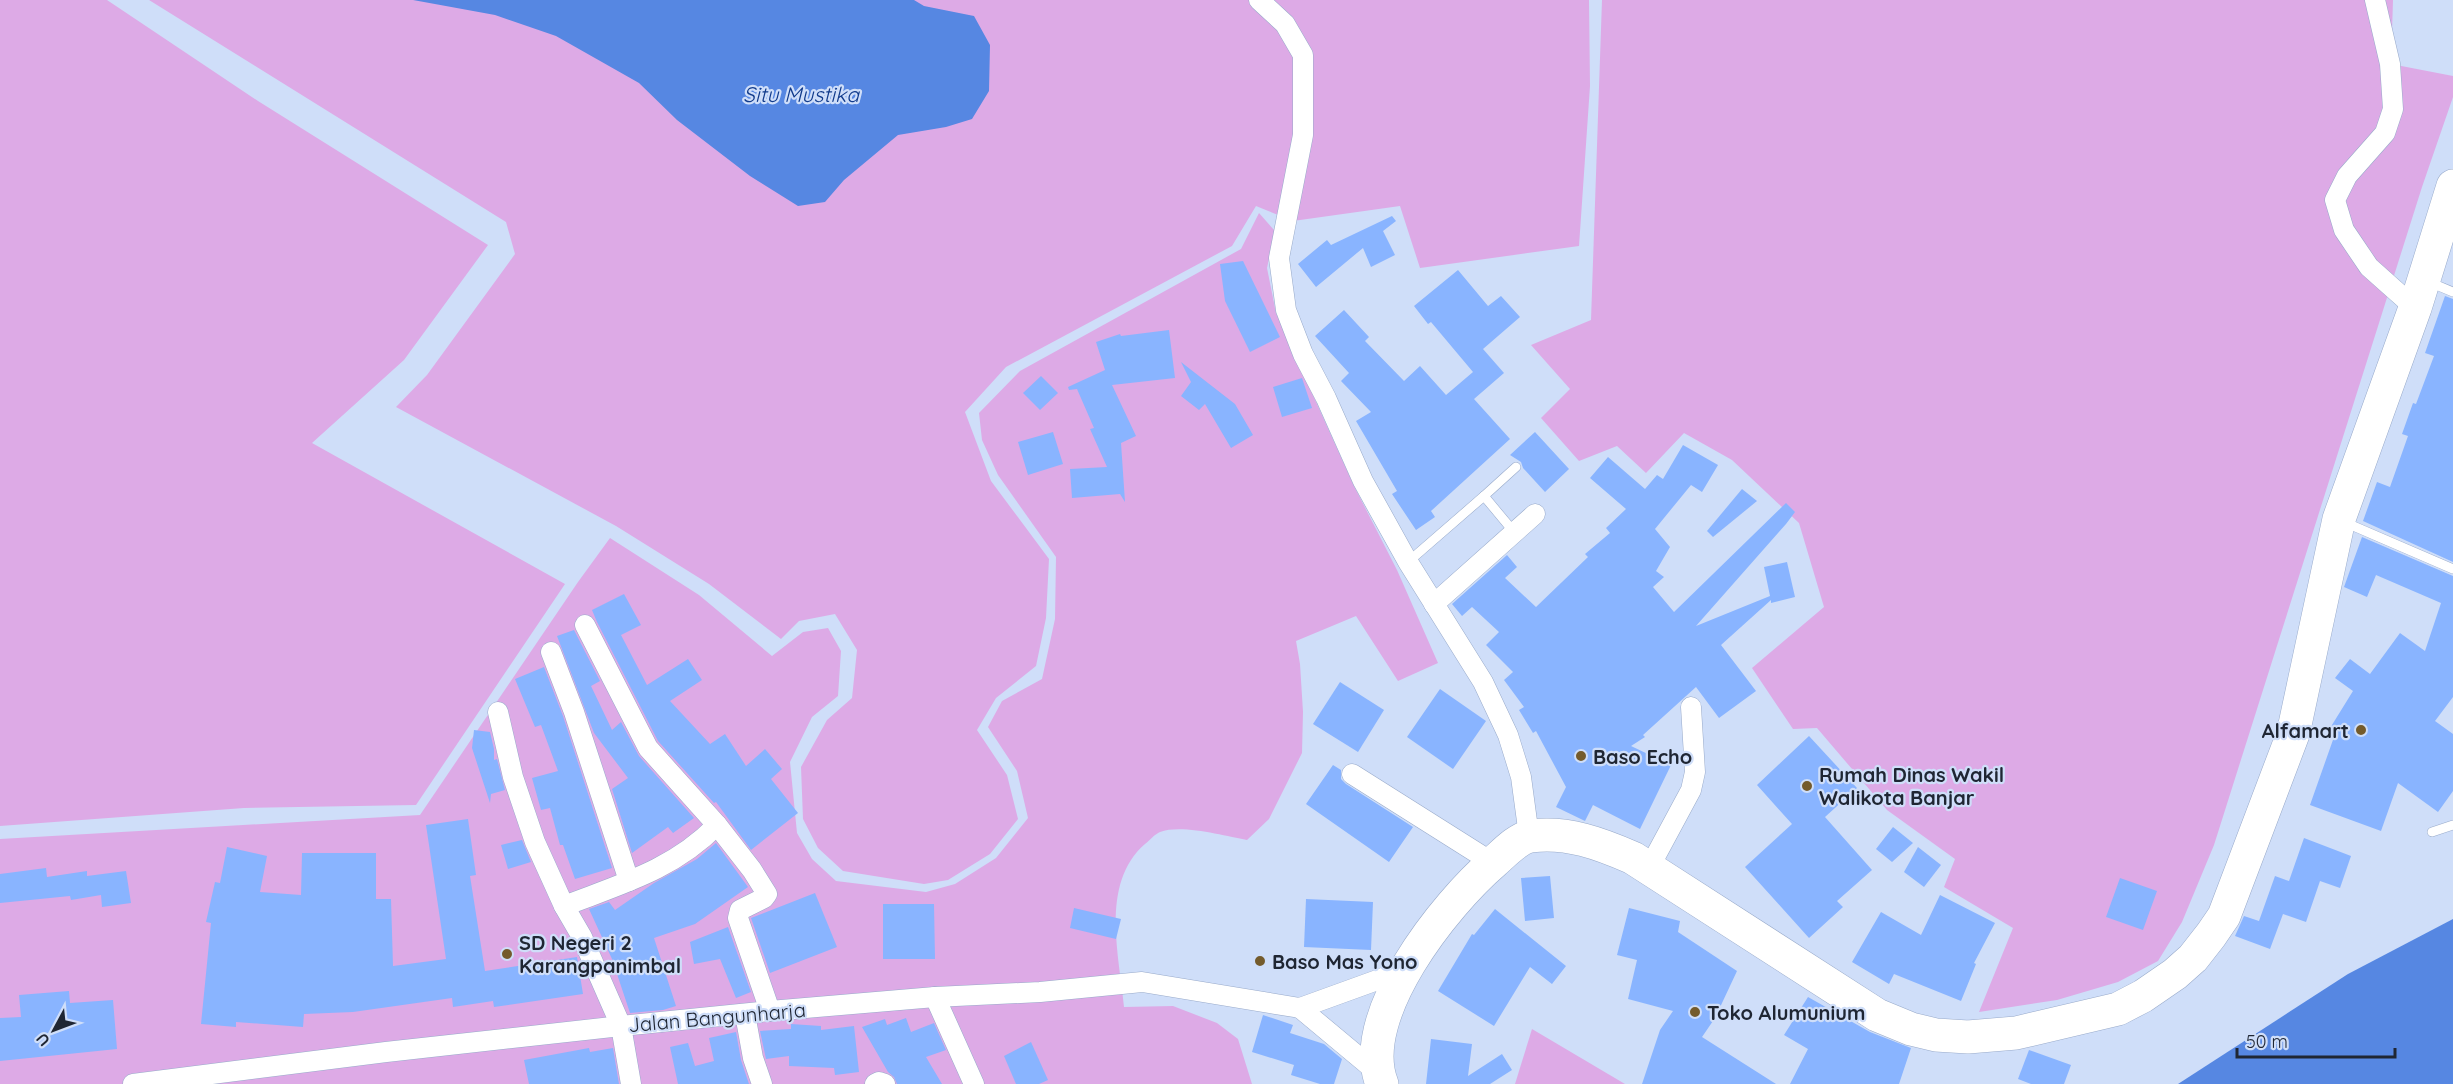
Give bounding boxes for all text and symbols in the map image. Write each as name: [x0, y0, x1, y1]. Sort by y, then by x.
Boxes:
water label: Situ Mustika: [743, 81, 860, 107]
place label: Alfamart: [2262, 718, 2349, 743]
marker: Alfamart: [2354, 723, 2368, 737]
place label: Baso Echo: [1593, 744, 1692, 769]
marker: Baso Echo: [1574, 749, 1588, 763]
place label: Rumah Dinas Wakil Walikota Banjar: [1819, 762, 2004, 810]
marker: Rumah Dinas Wakil Walikota Banjar: [1800, 779, 1814, 793]
place label: SD Negeri 2 Karangpanimbal: [519, 930, 681, 978]
marker: SD Negeri 2 Karangpanimbal: [500, 947, 514, 961]
place label: Baso Mas Yono: [1272, 949, 1418, 974]
marker: Baso Mas Yono: [1253, 954, 1267, 968]
street label: Jalan Bangunharja: [627, 997, 807, 1037]
north arrow: [24, 1000, 84, 1060]
place label: Toko Alumunium: [1707, 1000, 1865, 1025]
marker: Toko Alumunium: [1688, 1005, 1702, 1019]
scale bar: [2237, 1021, 2394, 1059]
text: U: [31, 1029, 54, 1051]
text: 50 m: [2246, 1030, 2288, 1053]

